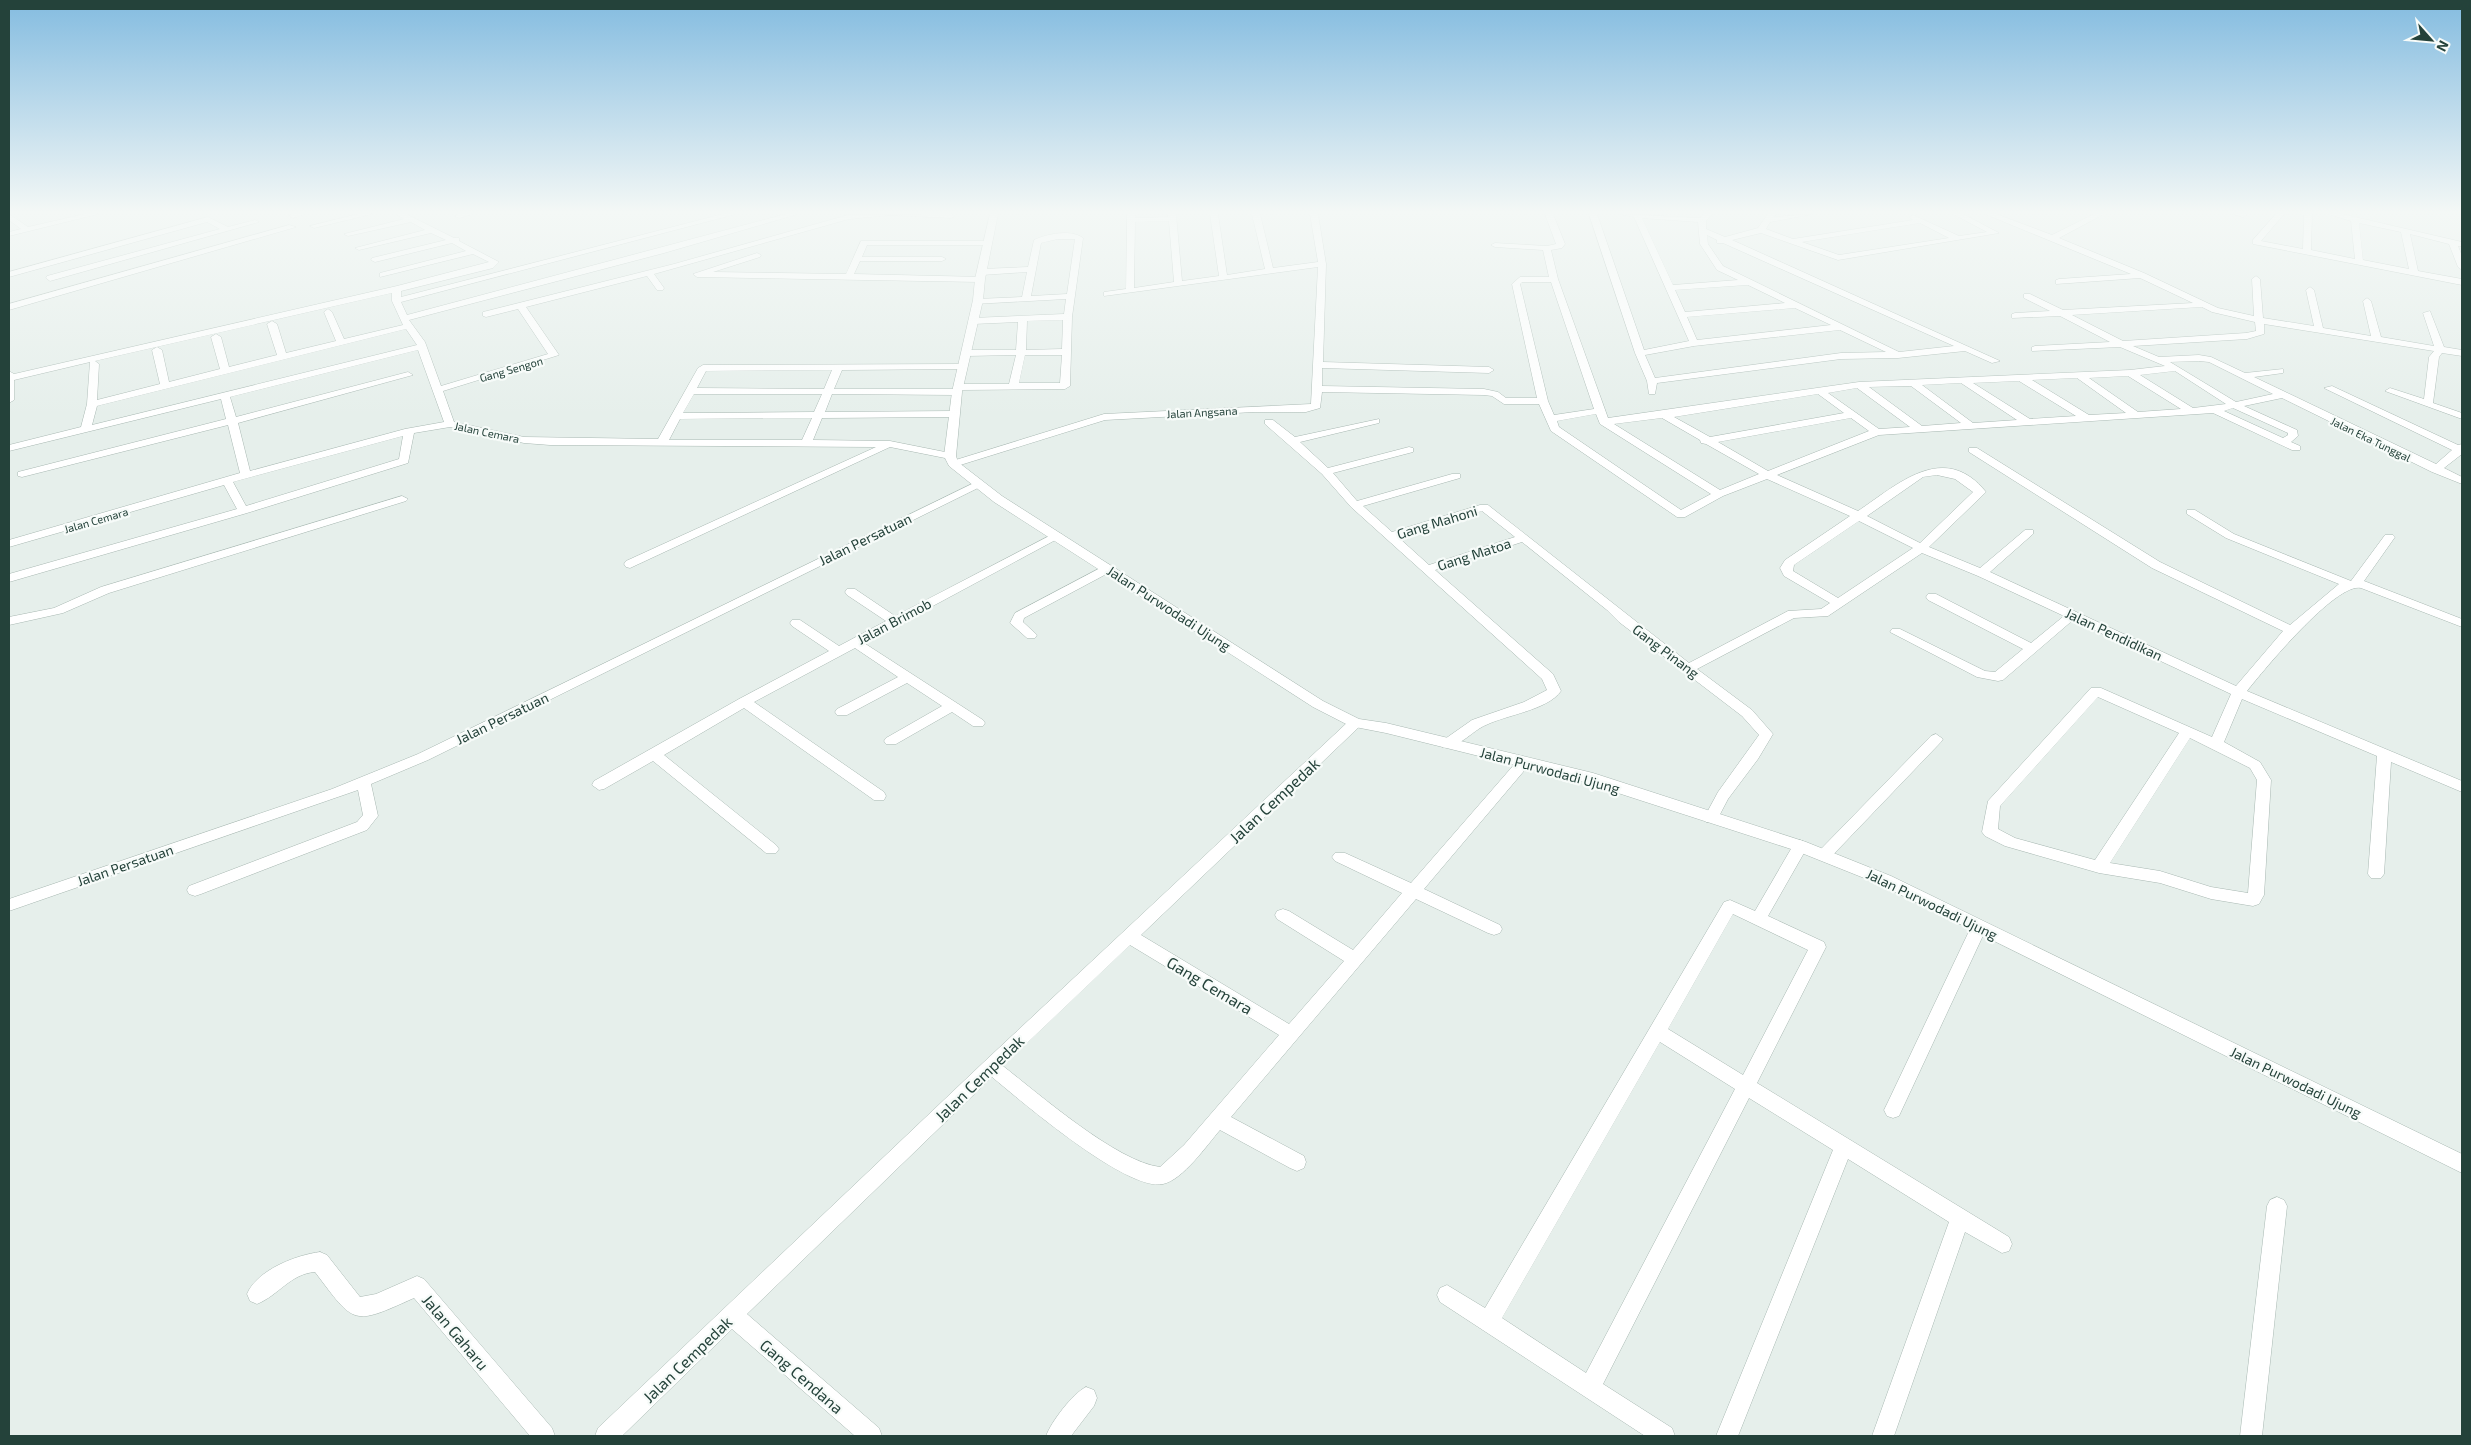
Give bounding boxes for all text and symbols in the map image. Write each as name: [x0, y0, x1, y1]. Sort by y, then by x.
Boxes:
north arrow: [2406, 15, 2456, 65]
text: N: [2433, 38, 2453, 54]
street label: Gang Sengon: [478, 354, 544, 384]
street label: Jalan Angsana: [1166, 404, 1238, 420]
street label: Jalan Eka Tunggal: [2329, 414, 2414, 464]
street label: Jalan Cemara: [453, 419, 521, 445]
street label: Gang Mahoni: [1395, 502, 1479, 542]
street label: Jalan Cemara: [62, 505, 130, 535]
street label: Jalan Persatuan: [816, 509, 914, 569]
street label: Gang Matoa: [1435, 534, 1513, 574]
street label: Jalan Purwodadi Ujung: [1104, 562, 1234, 654]
street label: Jalan Brimob: [854, 594, 934, 648]
street label: Jalan Pendidikan: [2063, 604, 2165, 664]
street label: Gang Pinang: [1629, 620, 1703, 682]
street label: Jalan Persatuan: [453, 688, 551, 748]
street label: Jalan Purwodadi Ujung: [1478, 743, 1622, 797]
street label: Jalan Cempedak: [1225, 753, 1323, 847]
street label: Jalan Persatuan: [75, 841, 175, 889]
street label: Jalan Purwodadi Ujung: [1864, 865, 2001, 943]
street label: Gang Cemara: [1164, 952, 1256, 1018]
street label: Jalan Cempedak: [931, 1031, 1027, 1125]
street label: Jalan Purwodadi Ujung: [2228, 1043, 2365, 1121]
street label: Jalan Gaharu: [419, 1290, 493, 1374]
street label: Jalan Cempedak: [639, 1312, 735, 1406]
street label: Gang Cendana: [757, 1335, 847, 1417]

